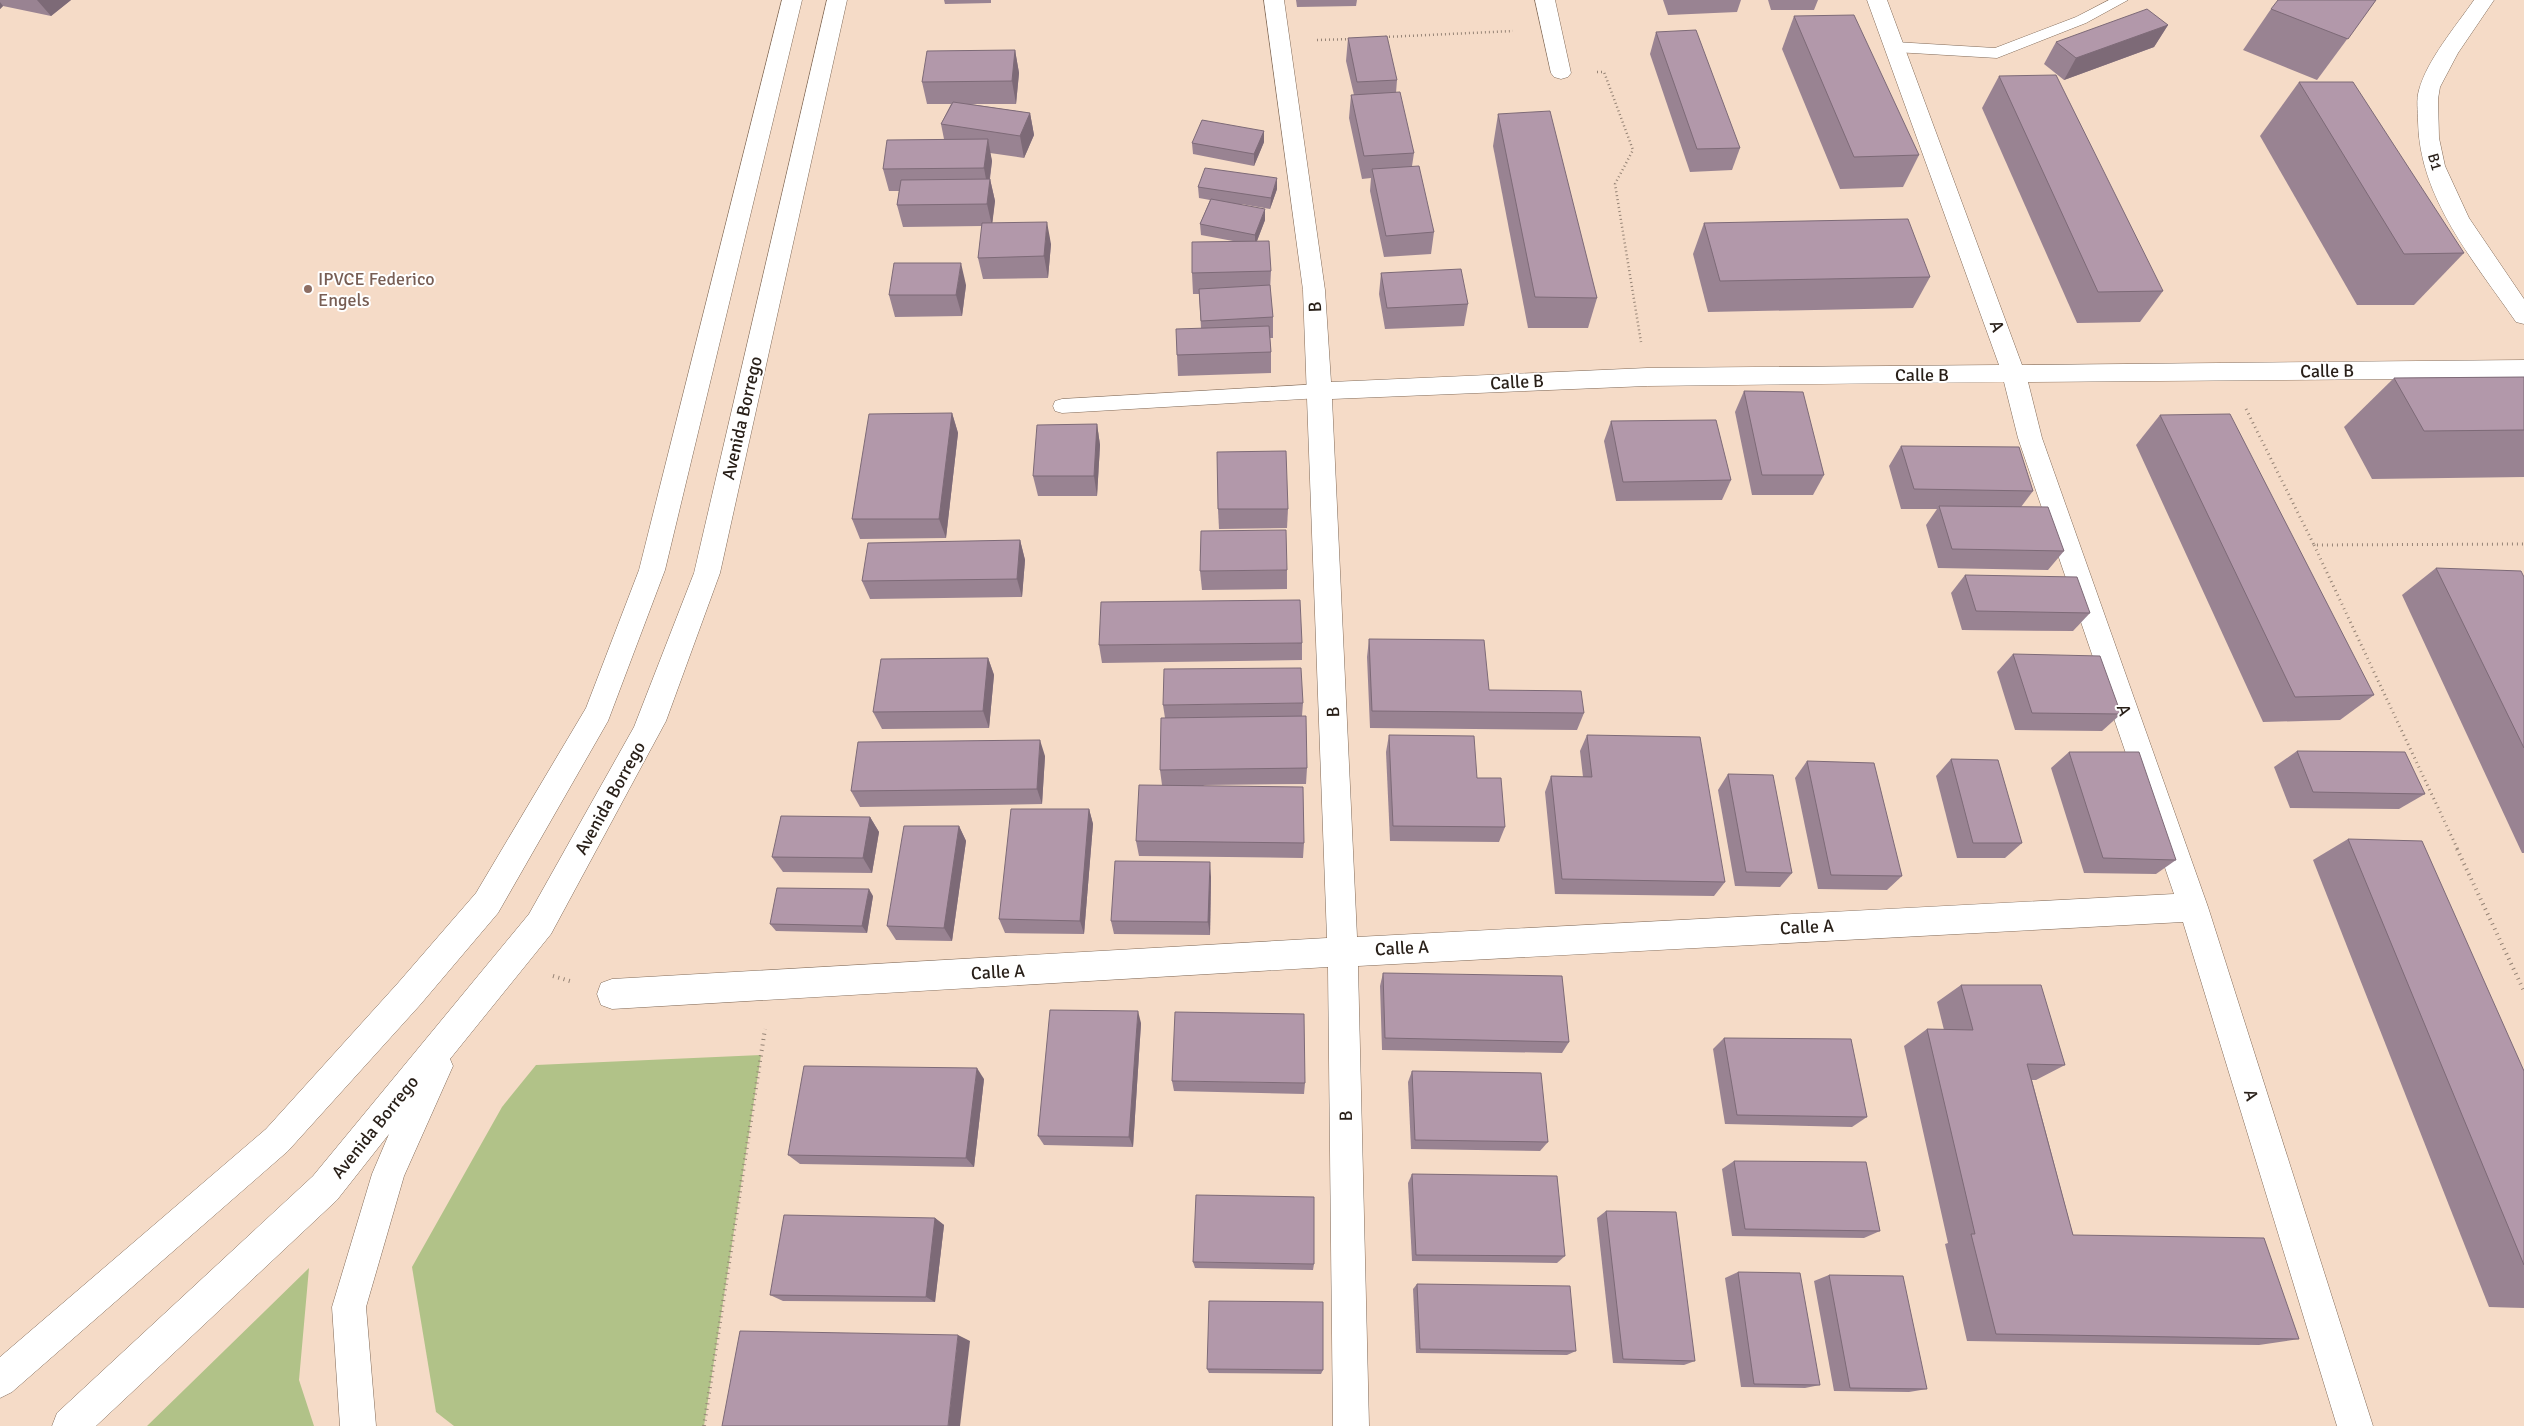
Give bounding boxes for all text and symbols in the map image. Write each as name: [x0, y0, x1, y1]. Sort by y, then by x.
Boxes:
street label: B1: [2424, 151, 2446, 173]
place label: IPVCE Federico Engels: [318, 268, 435, 311]
marker: IPVCE Federico Engels: [302, 283, 314, 295]
street label: B: [1304, 301, 1326, 313]
street label: A: [1985, 317, 2009, 335]
street label: Avenida Borrego: [717, 354, 767, 482]
street label: Calle B: [2300, 360, 2354, 382]
street label: Calle B: [1895, 364, 1949, 386]
street label: Calle B: [1489, 370, 1545, 394]
street label: A: [2112, 701, 2136, 719]
street label: B: [1322, 706, 1344, 718]
street label: Avenida Borrego: [570, 738, 650, 858]
street label: Calle A: [1779, 915, 1835, 939]
street label: Calle A: [1374, 936, 1430, 960]
street label: Calle A: [970, 960, 1026, 984]
street label: Avenida Borrego: [327, 1071, 423, 1183]
street label: A: [2239, 1087, 2263, 1103]
street label: B: [1335, 1110, 1357, 1122]

